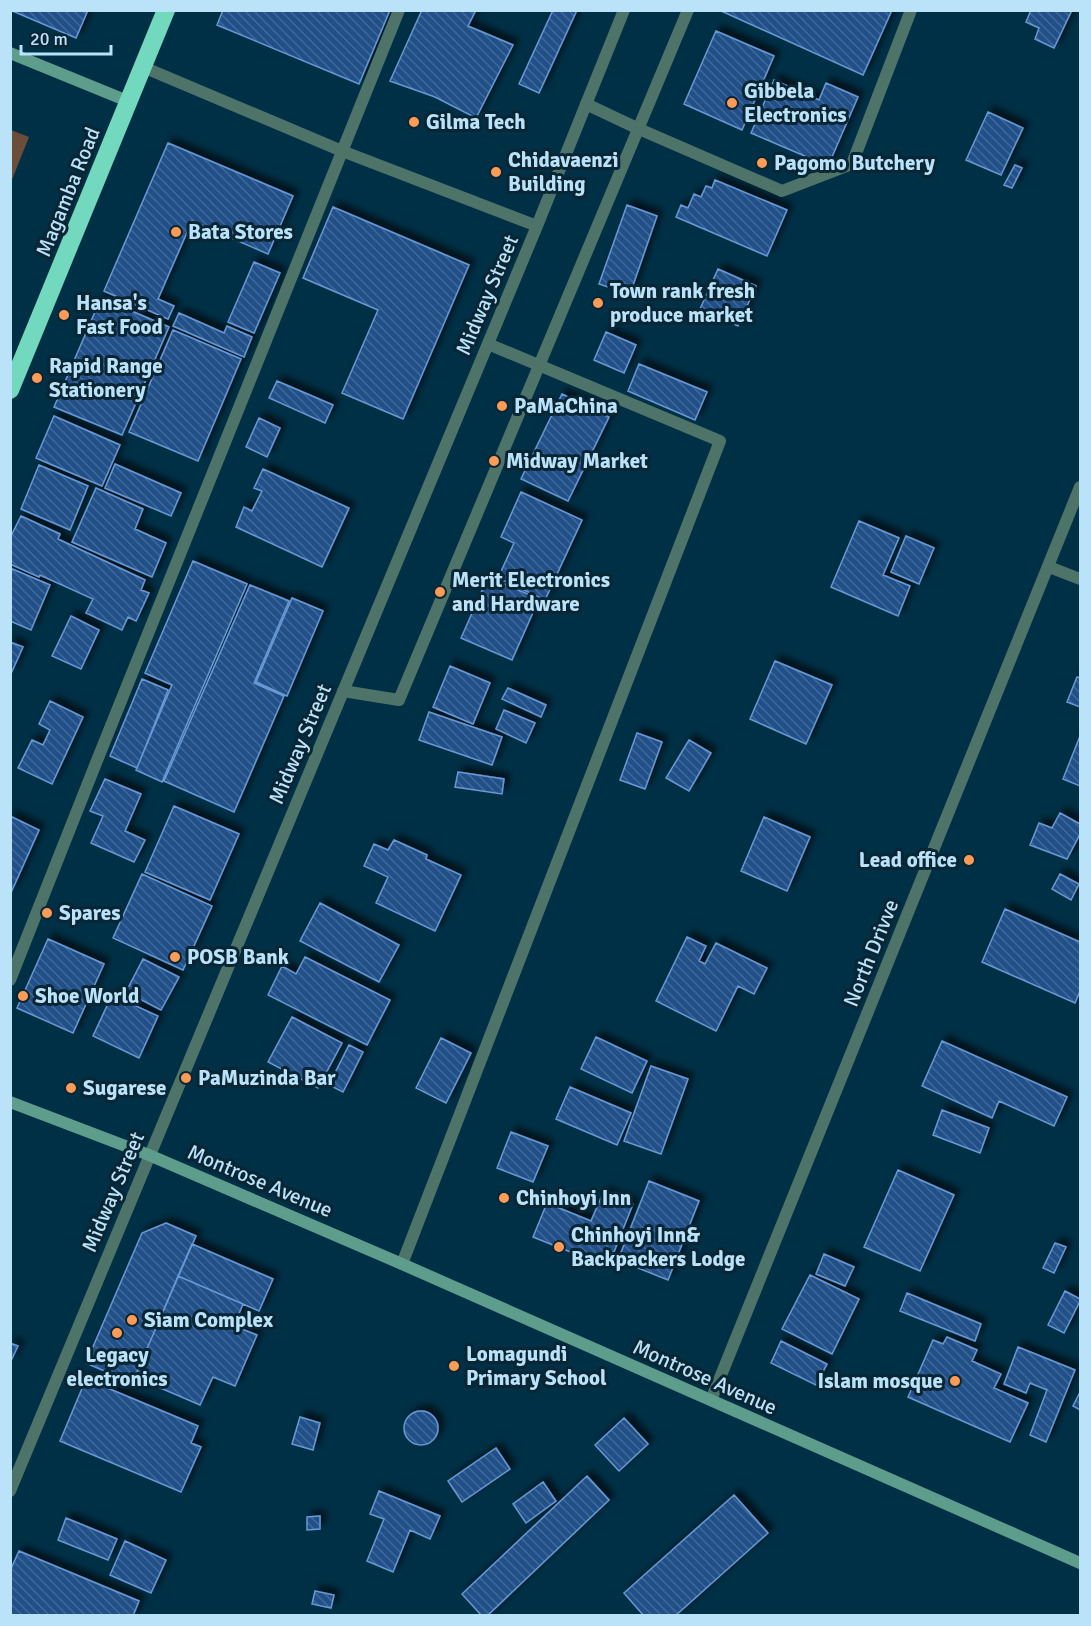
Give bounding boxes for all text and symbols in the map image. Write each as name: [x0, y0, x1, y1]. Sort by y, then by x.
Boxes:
scale bar: [21, 18, 111, 56]
text: 20 m: [30, 28, 68, 50]
place label: Gibbela Electronics: [744, 78, 847, 128]
marker: Gibbela Electronics: [725, 96, 739, 110]
place label: Gilma Tech: [426, 109, 526, 135]
marker: Gilma Tech: [407, 115, 421, 129]
street label: Magamba Road: [30, 123, 106, 261]
place label: Chidavaenzi Building: [508, 147, 619, 197]
place label: Pagomo Butchery: [774, 150, 935, 176]
marker: Pagomo Butchery: [755, 156, 769, 170]
marker: Chidavaenzi Building: [489, 165, 503, 179]
place label: Bata Stores: [188, 219, 293, 245]
marker: Bata Stores: [169, 225, 183, 239]
street label: Midway Street: [450, 231, 524, 359]
place label: Town rank fresh produce market: [610, 278, 755, 328]
place label: Hansa's Fast Food: [76, 290, 163, 340]
marker: Town rank fresh produce market: [591, 296, 605, 310]
marker: Hansa's Fast Food: [57, 308, 71, 322]
place label: Rapid Range Stationery: [49, 353, 163, 403]
marker: Rapid Range Stationery: [30, 371, 44, 385]
place label: PaMaChina: [514, 393, 618, 419]
marker: PaMaChina: [495, 399, 509, 413]
place label: Midway Market: [506, 448, 648, 474]
marker: Midway Market: [487, 454, 501, 468]
place label: Merit Electronics and Hardware: [452, 567, 610, 617]
marker: Merit Electronics and Hardware: [433, 585, 447, 599]
street label: Midway Street: [263, 680, 337, 808]
place label: Lead office: [859, 847, 957, 873]
marker: Lead office: [962, 853, 976, 867]
street label: North Drivve: [838, 896, 904, 1010]
place label: Spares: [59, 900, 121, 926]
marker: Spares: [40, 906, 54, 920]
place label: POSB Bank: [187, 944, 289, 970]
marker: POSB Bank: [168, 950, 182, 964]
place label: Shoe World: [35, 983, 139, 1009]
marker: Shoe World: [16, 989, 30, 1003]
place label: PaMuzinda Bar: [198, 1065, 336, 1091]
marker: PaMuzinda Bar: [179, 1071, 193, 1085]
place label: Sugarese: [83, 1075, 166, 1101]
marker: Sugarese: [64, 1081, 78, 1095]
street label: Midway Street: [76, 1128, 150, 1256]
street label: Montrose Avenue: [184, 1139, 336, 1223]
place label: Chinhoyi Inn: [516, 1185, 631, 1211]
marker: Chinhoyi Inn: [497, 1191, 511, 1205]
place label: Chinhoyi Inn& Backpackers Lodge: [571, 1222, 746, 1272]
marker: Chinhoyi Inn& Backpackers Lodge: [552, 1240, 566, 1254]
place label: Siam Complex: [144, 1307, 274, 1333]
marker: Siam Complex: [125, 1313, 139, 1327]
marker: Legacy electronics: [110, 1326, 124, 1340]
street label: Montrose Avenue: [629, 1334, 781, 1420]
place label: Lomagundi Primary School: [466, 1341, 607, 1391]
place label: Legacy electronics: [66, 1342, 168, 1392]
marker: Lomagundi Primary School: [447, 1359, 461, 1373]
place label: Islam mosque: [818, 1368, 943, 1394]
marker: Islam mosque: [948, 1374, 962, 1388]

